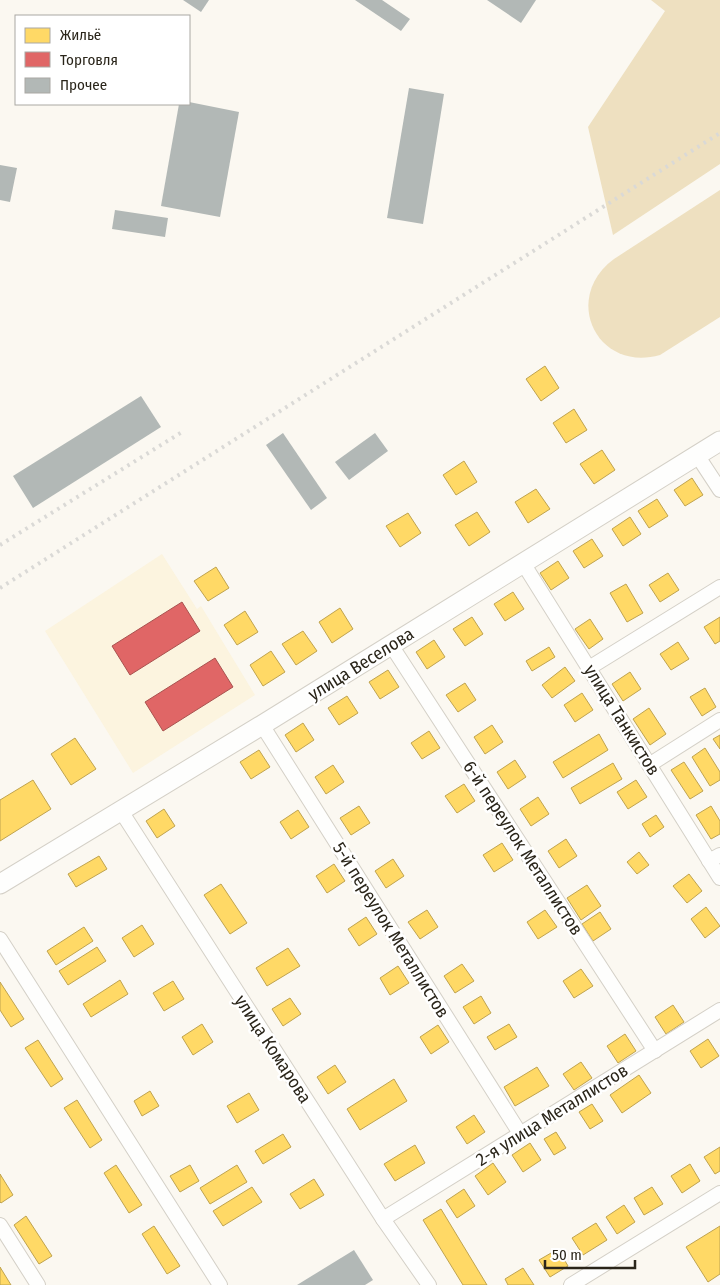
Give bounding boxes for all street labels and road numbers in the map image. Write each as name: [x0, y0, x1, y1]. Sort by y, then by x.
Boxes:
street label: улица Веселова: [304, 623, 418, 705]
street label: улица Танкистов: [579, 661, 665, 779]
street label: 6-й переулок Металлистов: [458, 757, 588, 939]
street label: 5-й переулок Металлистов: [328, 838, 454, 1022]
street label: улица Комарова: [230, 991, 316, 1107]
street label: 2-я улица Металлистов: [472, 1059, 632, 1171]

